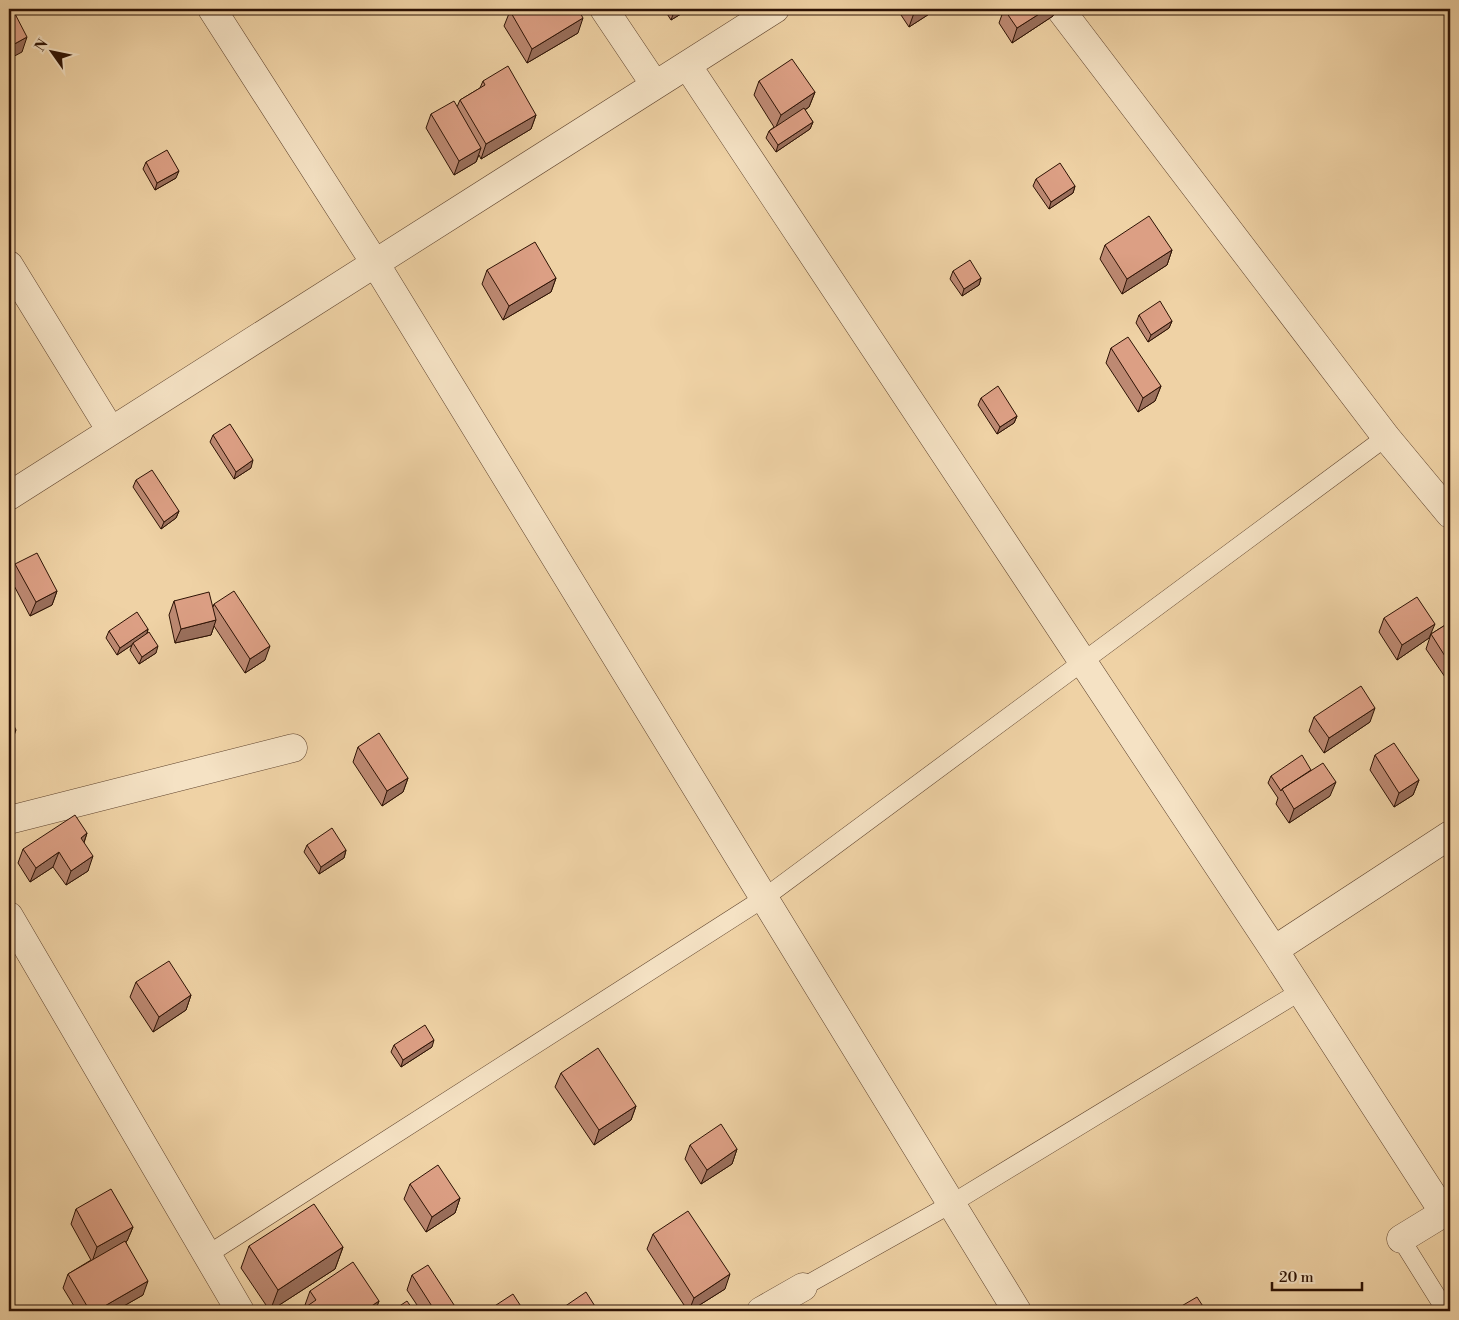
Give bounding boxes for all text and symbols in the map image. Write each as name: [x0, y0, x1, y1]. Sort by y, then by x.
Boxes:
north arrow: [28, 28, 78, 78]
text: N: [31, 36, 53, 55]
scale bar: [1272, 1260, 1362, 1292]
text: 20 m: [1279, 1268, 1314, 1287]

